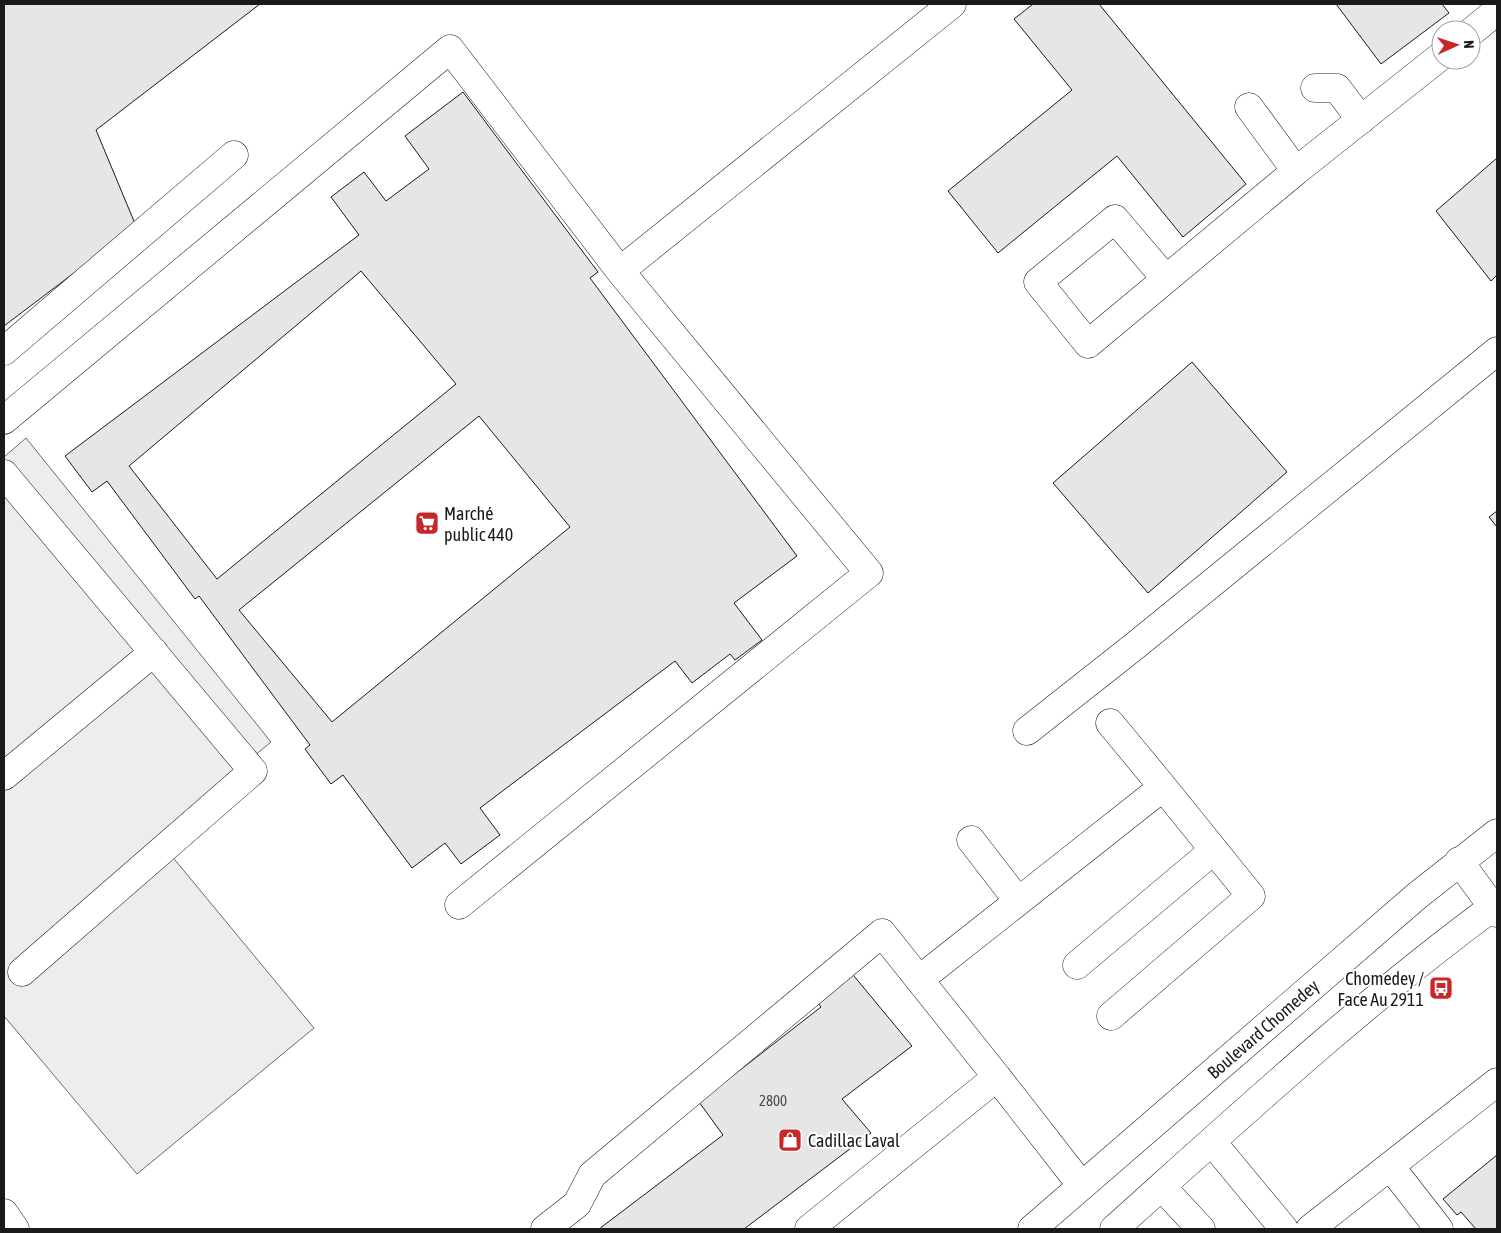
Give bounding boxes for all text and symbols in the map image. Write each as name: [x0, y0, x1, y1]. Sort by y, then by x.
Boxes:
north arrow: [1431, 20, 1481, 70]
text: N: [1461, 40, 1477, 49]
place label: Marché public 440: [444, 503, 513, 545]
supermarket icon: Marché public 440: [414, 510, 440, 536]
place label: Chomedey / Face Au 2911: [1338, 968, 1424, 1010]
street label: Boulevard Chomedey: [1203, 975, 1323, 1083]
bus stop icon: Chomedey / Face Au 2911: [1428, 975, 1454, 1001]
house number: 2800: [759, 1092, 787, 1109]
shop icon: Cadillac Laval: [777, 1127, 803, 1153]
place label: Cadillac Laval: [808, 1130, 900, 1151]

